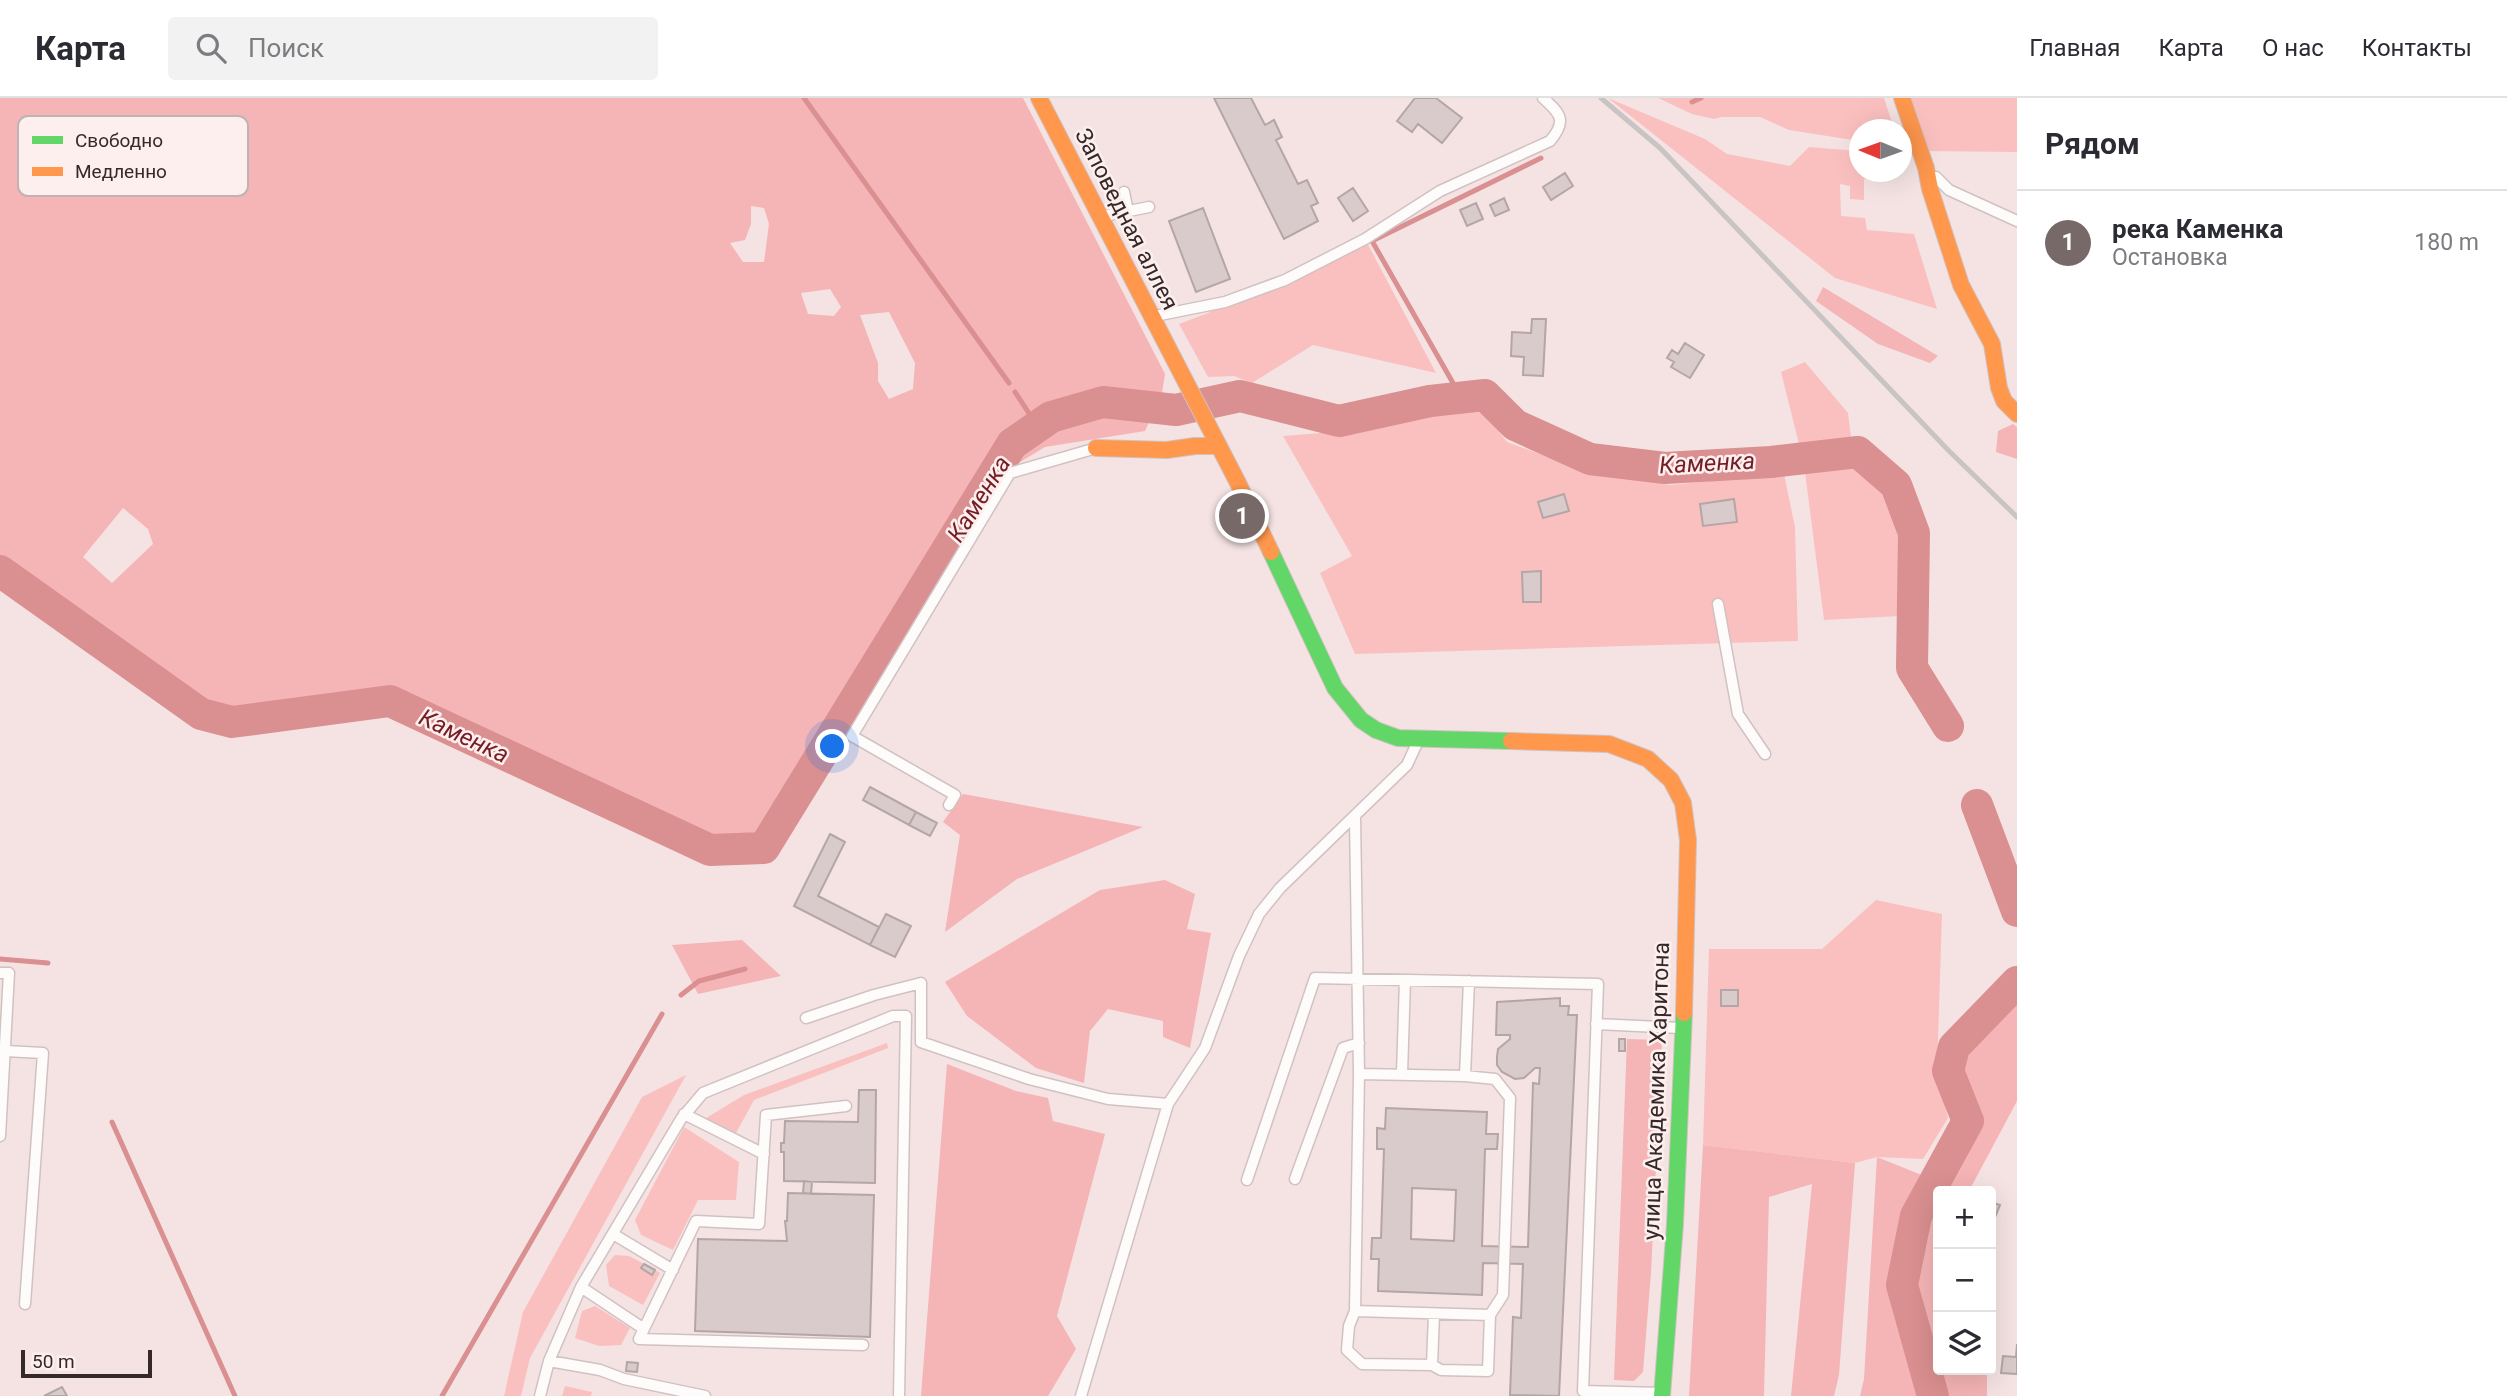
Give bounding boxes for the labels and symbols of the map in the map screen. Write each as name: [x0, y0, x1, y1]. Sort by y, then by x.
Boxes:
legend: [18, 116, 248, 196]
north arrow: [1849, 119, 1912, 182]
street label: Заповедная аллея: [1069, 124, 1184, 314]
text: Свободно: [75, 129, 163, 152]
text: Медленно: [75, 160, 167, 183]
water label: Каменка: [1658, 447, 1756, 479]
water label: Каменка: [942, 451, 1016, 547]
pin: 1: [1219, 490, 1265, 542]
water label: Каменка: [415, 703, 513, 769]
your location: [815, 729, 849, 763]
street label: улица Академика Харитона: [1638, 941, 1675, 1241]
scale bar: [21, 1347, 152, 1379]

